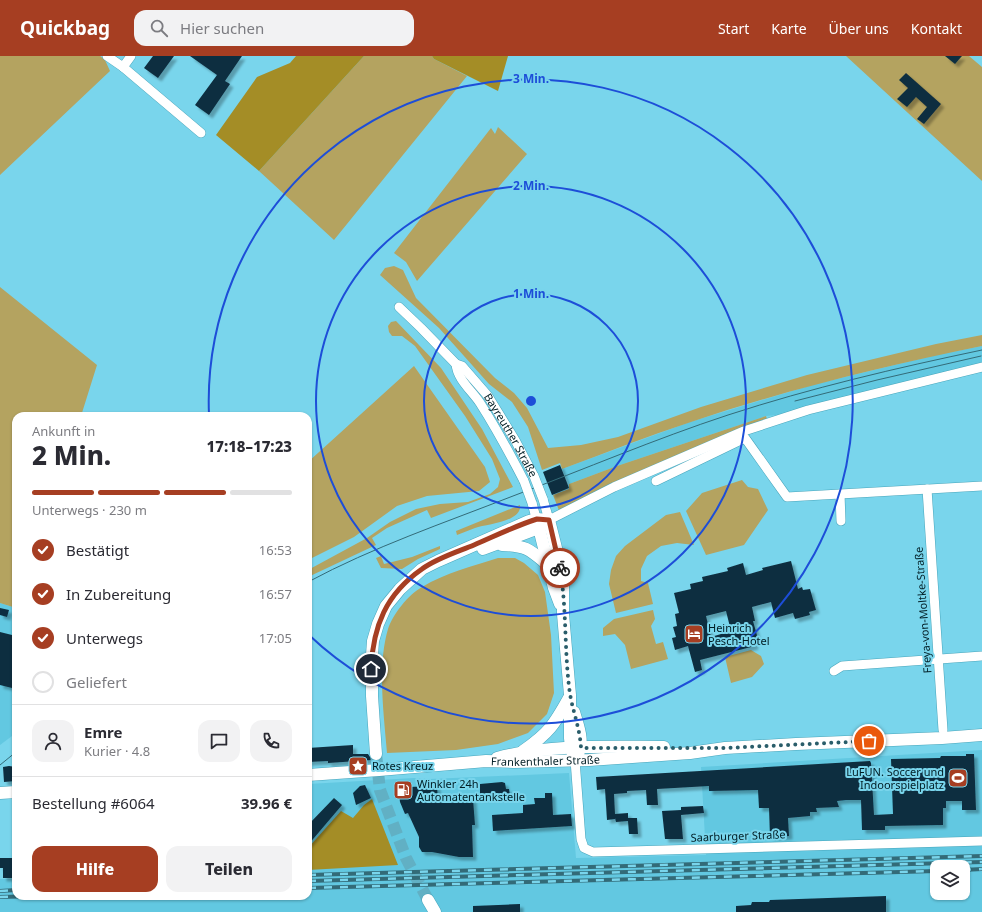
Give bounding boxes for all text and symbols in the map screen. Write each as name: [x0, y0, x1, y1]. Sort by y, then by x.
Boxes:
search box: [134, 10, 414, 46]
text: Quickbag: [20, 15, 110, 41]
icon: search: [148, 17, 170, 39]
text: Hier suchen: [180, 18, 264, 38]
text: Start: [718, 19, 749, 38]
text: Karte: [771, 19, 807, 38]
text: Über uns: [829, 19, 889, 38]
text: Kontakt: [911, 19, 962, 38]
text: 3 Min.: [513, 70, 549, 87]
text: 2 Min.: [513, 177, 549, 194]
text: 1 Min.: [513, 285, 549, 302]
street label: Bayreuther Straße: [481, 390, 541, 479]
centre of rings: [524, 394, 538, 408]
text: Ankunft in: [32, 422, 95, 440]
text: 17:18–17:23: [207, 436, 292, 456]
text: 2 Min.: [32, 437, 111, 473]
text: Unterwegs · 230 m: [32, 501, 147, 519]
icon: check: [32, 539, 54, 561]
text: Bestätigt: [66, 540, 129, 560]
text: 16:53: [259, 541, 292, 559]
street label: Freya-von-Moltke-Straße: [911, 546, 934, 674]
courier: [540, 548, 580, 588]
icon: bike: [549, 557, 571, 579]
icon: check: [32, 583, 54, 605]
text: In Zubereitung: [66, 584, 171, 604]
text: 16:57: [259, 585, 292, 603]
place label: Heinrich Pesch-Hotel: [708, 620, 770, 648]
hotel icon: Heinrich Pesch-Hotel: [683, 623, 705, 645]
icon: check: [32, 627, 54, 649]
text: Unterwegs: [66, 628, 143, 648]
text: 17:05: [259, 629, 292, 647]
pin: [354, 652, 388, 686]
icon: home: [360, 658, 382, 680]
text: Geliefert: [66, 672, 127, 692]
button: person: [32, 720, 74, 762]
button: chat: [198, 720, 240, 762]
button: phone: [250, 720, 292, 762]
text: Emre: [84, 722, 122, 742]
pin: [852, 724, 886, 758]
icon: bag: [858, 730, 880, 752]
text: Kurier · 4.8: [84, 742, 150, 760]
street label: Frankenthaler Straße: [491, 751, 600, 769]
place icon: Rotes Kreuz: [347, 755, 369, 777]
place label: Rotes Kreuz: [372, 758, 433, 773]
place label: LuFUN. Soccer und Indoorspielplatz: [846, 764, 944, 792]
sports icon: LuFUN. Soccer und Indoorspielplatz: [947, 767, 969, 789]
place label: Winkler 24h Automatentankstelle: [417, 776, 525, 804]
fuel station icon: Winkler 24h Automatentankstelle: [392, 779, 414, 801]
text: Bestellung #6064: [32, 793, 155, 813]
text: 39.96 €: [241, 793, 292, 813]
street label: Saarburger Straße: [690, 826, 786, 845]
button: Hilfe: [32, 846, 158, 892]
button: Teilen: [166, 846, 292, 892]
map controls: [930, 860, 970, 900]
button: layers: [930, 860, 970, 900]

